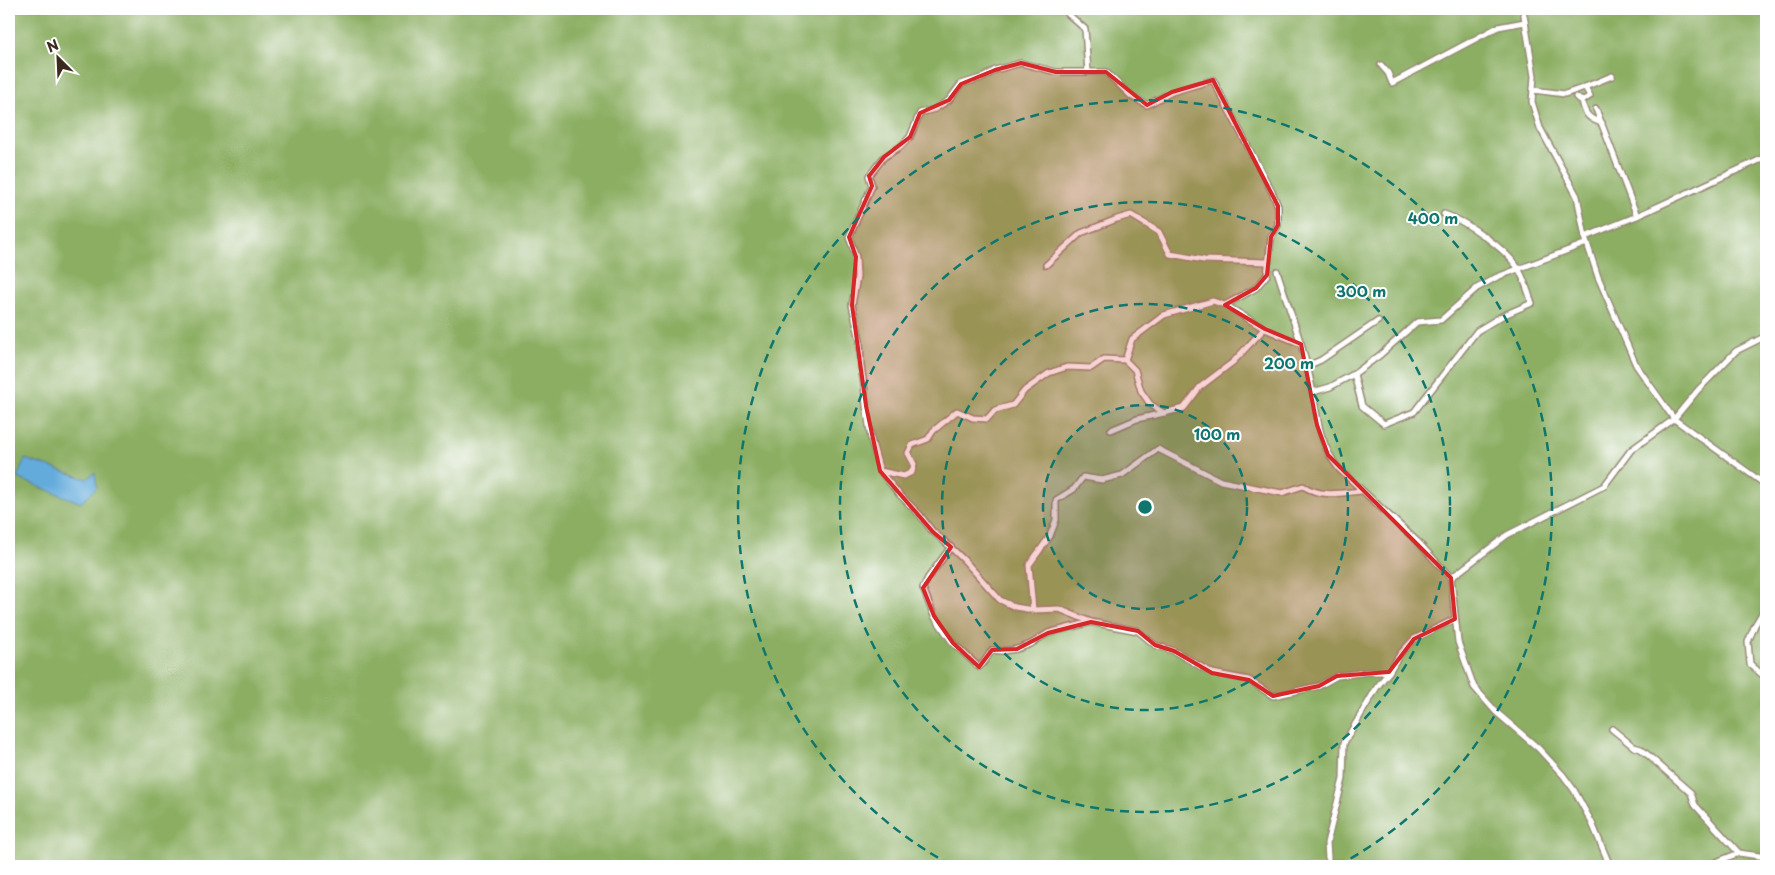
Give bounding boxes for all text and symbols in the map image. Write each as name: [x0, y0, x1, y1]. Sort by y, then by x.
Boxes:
north arrow: [32, 32, 82, 82]
text: N: [43, 34, 62, 58]
text: 400 m: [1408, 206, 1458, 229]
text: 300 m: [1336, 279, 1386, 302]
text: 200 m: [1264, 351, 1314, 374]
text: 100 m: [1194, 422, 1240, 445]
centre of rings: [1136, 498, 1154, 516]

